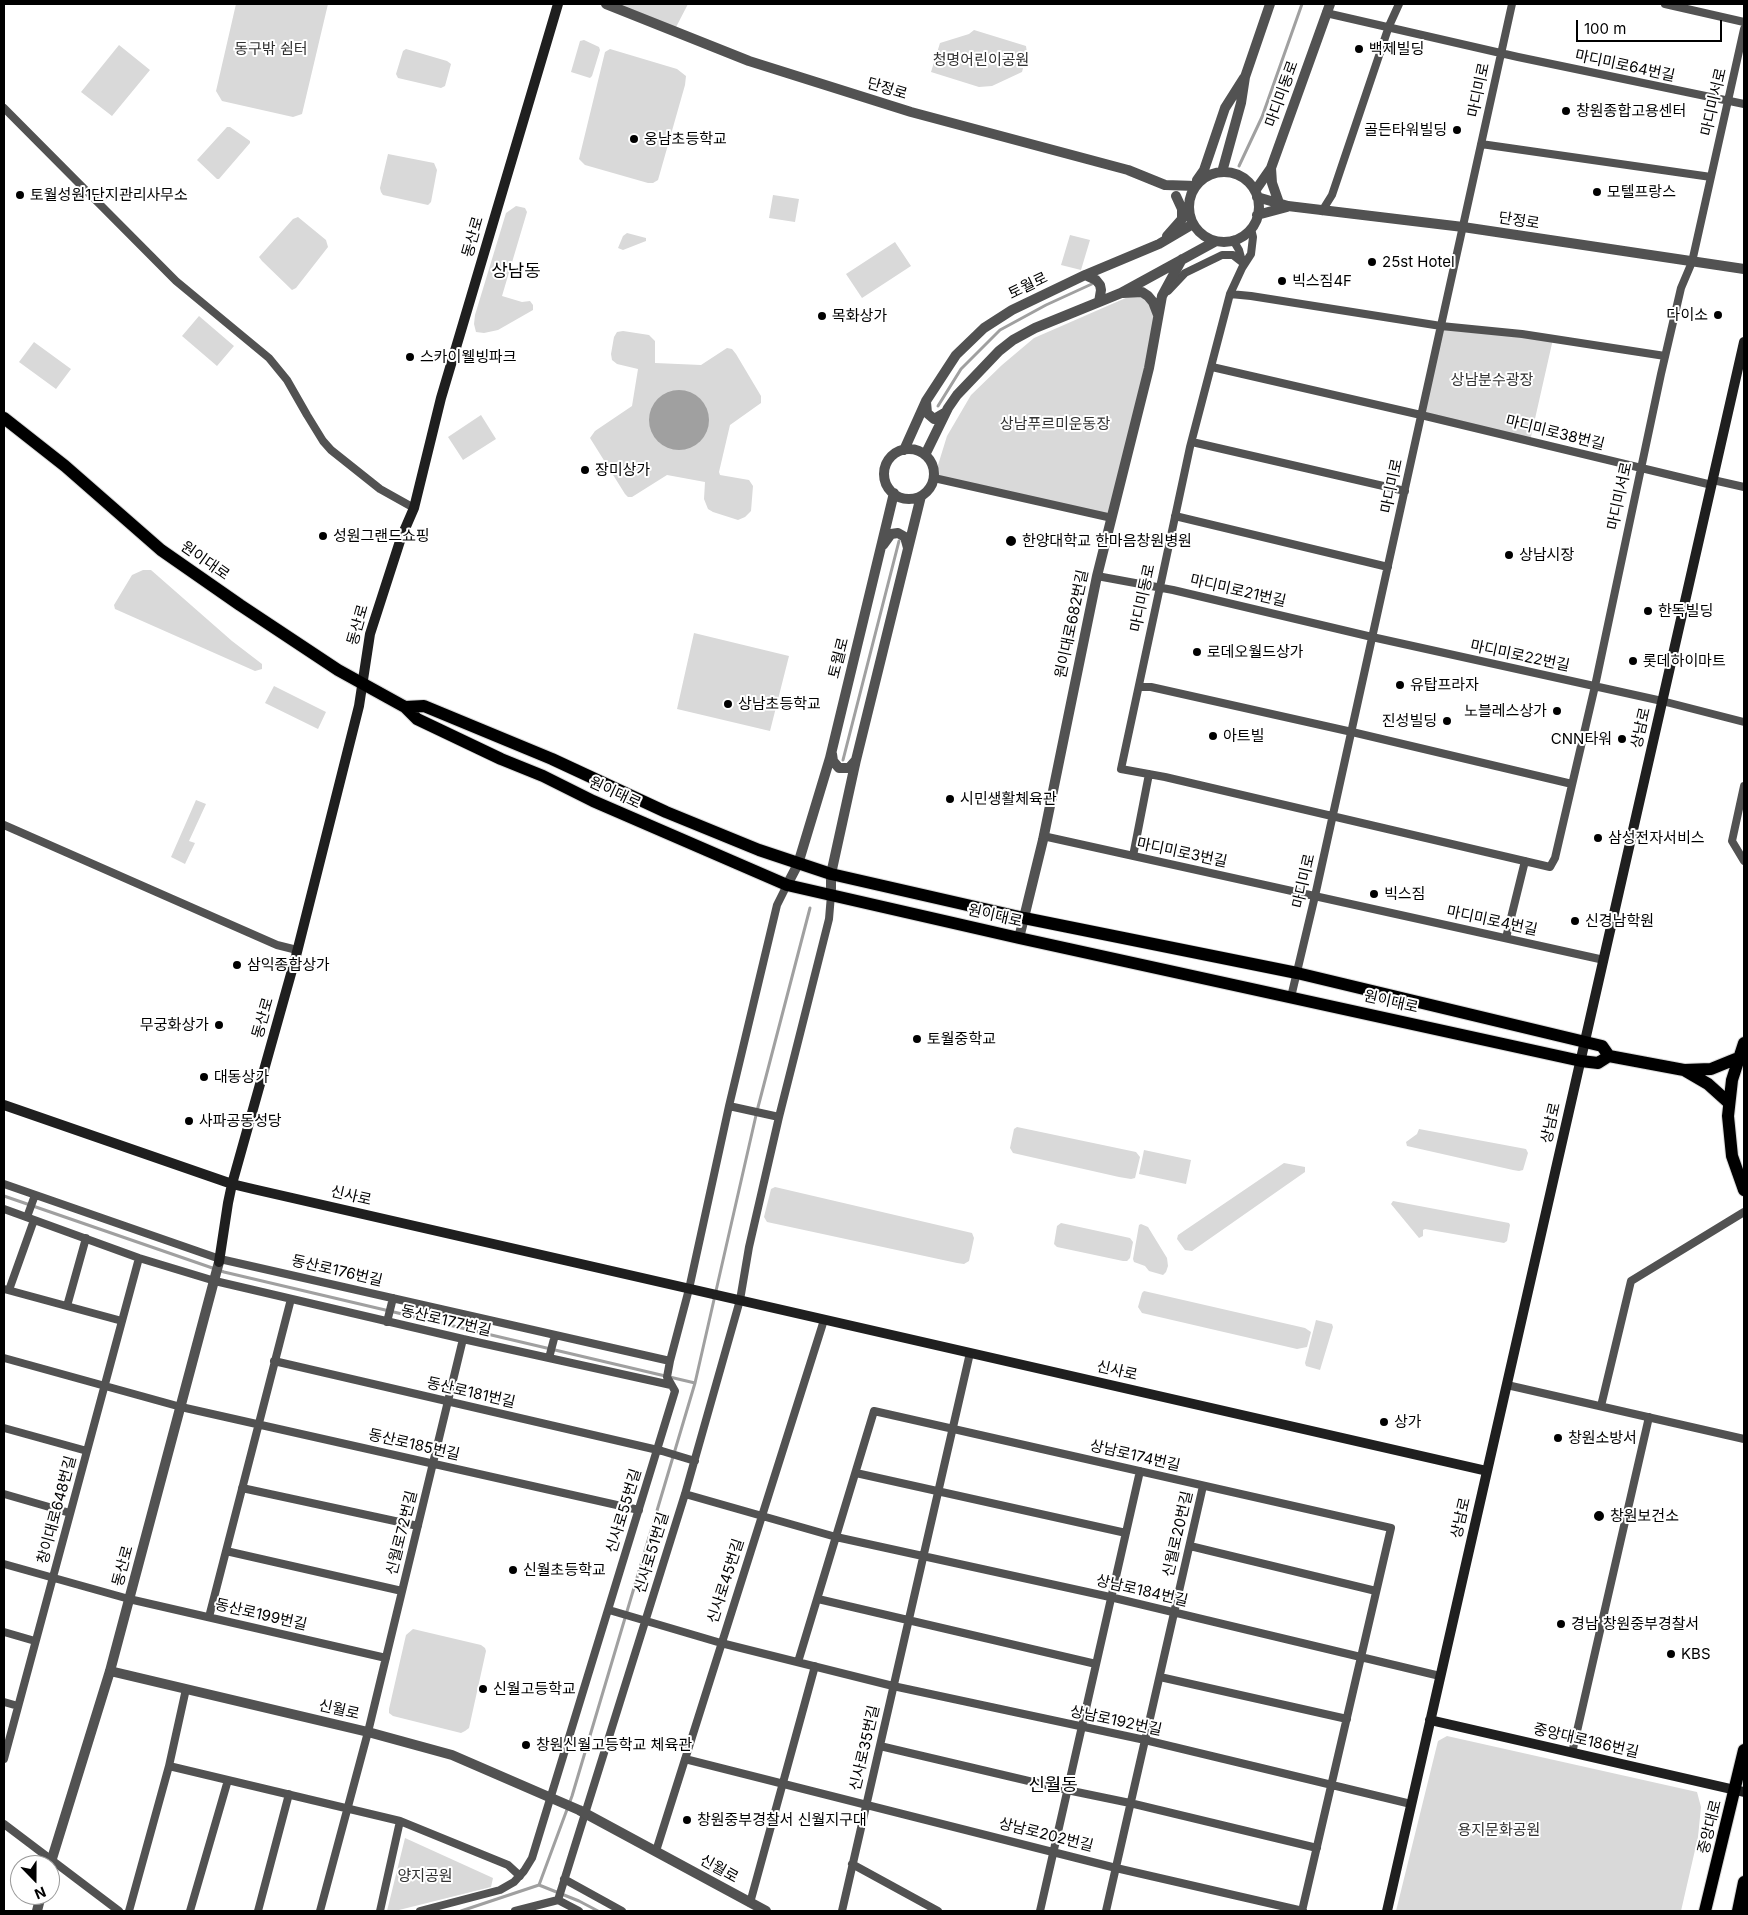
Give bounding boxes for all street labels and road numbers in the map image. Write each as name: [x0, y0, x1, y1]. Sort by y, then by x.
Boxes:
street label: 마디미로64번길: [1573, 47, 1677, 85]
street label: 마디미동로: [1262, 59, 1302, 129]
street label: 마디미로: [1464, 61, 1494, 119]
street label: 마디미서로: [1697, 66, 1731, 138]
street label: 단정로: [865, 74, 909, 104]
street label: 단정로: [1497, 209, 1541, 233]
street label: 동산로: [459, 215, 487, 259]
street label: 토월로: [1005, 269, 1051, 303]
street label: 마디미로38번길: [1504, 412, 1606, 454]
street label: 마디미로: [1377, 457, 1407, 515]
street label: 마디미서로: [1604, 460, 1636, 532]
street label: 원이대로: [177, 538, 233, 584]
street label: 마디미동로: [1127, 562, 1159, 634]
street label: 원이대로682번길: [1052, 568, 1092, 680]
street label: 마디미로21번길: [1188, 571, 1288, 611]
street label: 동산로: [344, 603, 372, 647]
street label: 토월로: [825, 636, 853, 680]
street label: 마디미로22번길: [1469, 637, 1571, 675]
street label: 상남로: [1628, 706, 1654, 750]
street label: 원이대로: [586, 773, 644, 813]
street label: 마디미로3번길: [1135, 835, 1229, 871]
street label: 마디미로: [1289, 852, 1319, 910]
street label: 원이대로: [966, 901, 1024, 931]
street label: 마디미로4번길: [1445, 903, 1539, 939]
street label: 원이대로: [1362, 987, 1420, 1017]
street label: 동산로: [249, 996, 277, 1040]
street label: 상남로: [1538, 1101, 1564, 1145]
street label: 신사로: [329, 1183, 373, 1209]
street label: 동산로176번길: [290, 1252, 384, 1290]
street label: 동산로177번길: [399, 1302, 493, 1340]
street label: 신사로: [1095, 1358, 1139, 1384]
street label: 동산로181번길: [425, 1374, 517, 1412]
street label: 동산로185번길: [366, 1426, 462, 1464]
street label: 상남로174번길: [1088, 1437, 1182, 1475]
street label: 창이대로648번길: [34, 1454, 80, 1566]
street label: 신사로55번길: [603, 1467, 645, 1555]
street label: 신월로72번길: [383, 1489, 421, 1577]
street label: 신월로20번길: [1159, 1489, 1197, 1579]
street label: 상남로: [1448, 1496, 1474, 1540]
street label: 신사로51번길: [631, 1510, 673, 1596]
street label: 신사로45번길: [704, 1536, 748, 1626]
street label: 동산로: [109, 1544, 137, 1588]
street label: 상남로184번길: [1094, 1572, 1190, 1610]
street label: 동산로199번길: [213, 1596, 309, 1634]
street label: 신월로: [317, 1697, 361, 1723]
street label: 상남로192번길: [1068, 1702, 1164, 1740]
street label: 신사로35번길: [846, 1703, 884, 1793]
street label: 중앙대로186번길: [1532, 1720, 1640, 1762]
street label: 중앙대로: [1695, 1798, 1725, 1856]
street label: 상남로202번길: [997, 1815, 1095, 1855]
street label: 신월로: [697, 1851, 741, 1887]

